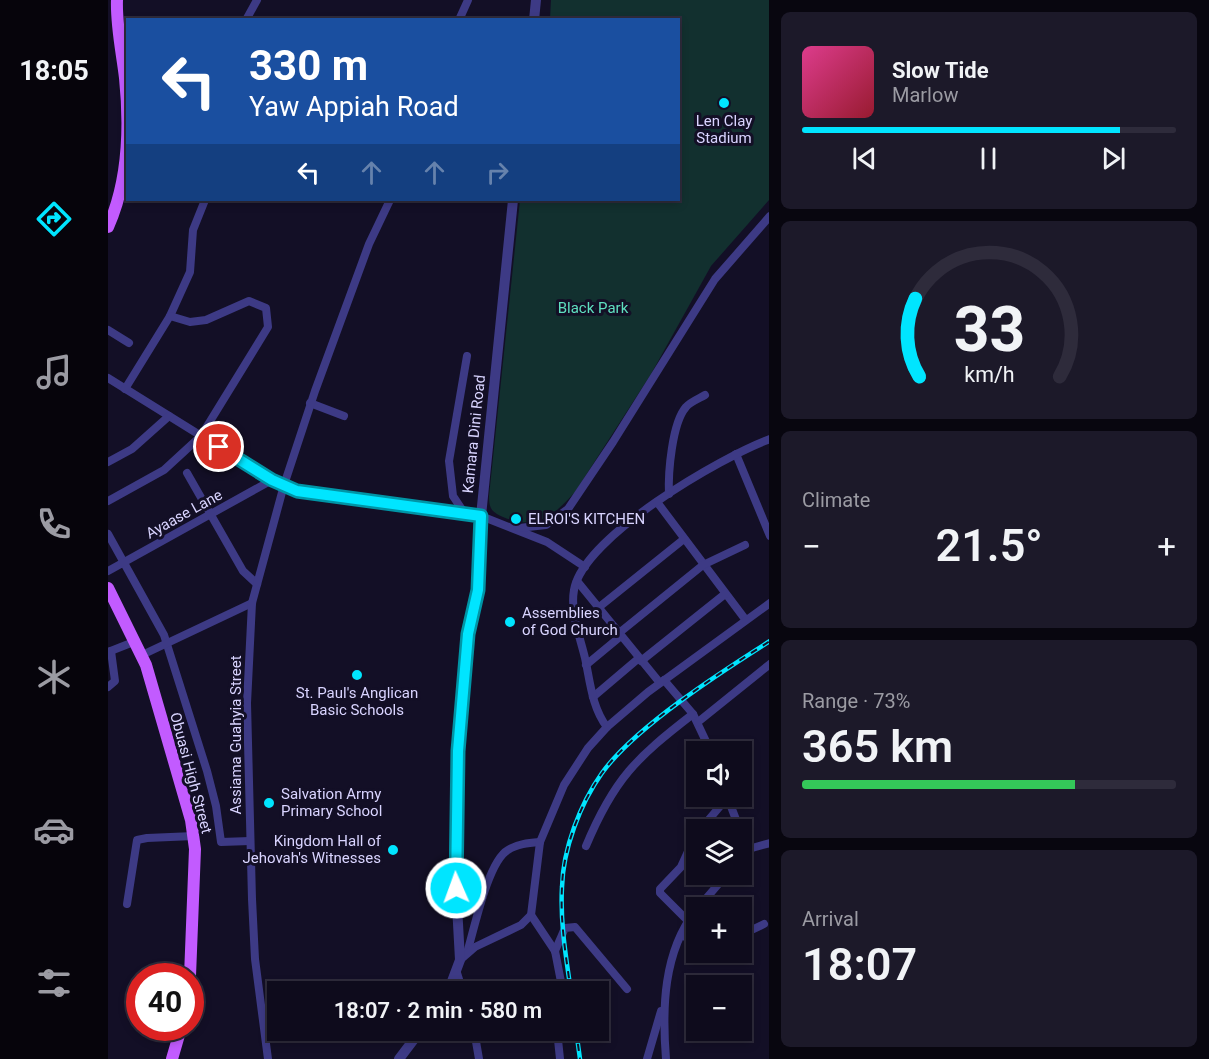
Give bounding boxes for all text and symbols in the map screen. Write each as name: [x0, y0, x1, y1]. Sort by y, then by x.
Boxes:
text: 330 m: [249, 41, 368, 90]
icon: left: [150, 42, 228, 120]
text: 18:05: [19, 55, 89, 87]
text: Slow Tide: [892, 58, 989, 83]
text: Marlow: [892, 83, 958, 107]
text: Yaw Appiah Road: [249, 91, 459, 123]
marker: Len Clay Stadium: [717, 96, 731, 110]
place label: Len Clay Stadium: [696, 112, 752, 147]
icon: previous: [848, 142, 881, 175]
icon: pause: [972, 142, 1005, 175]
icon: next: [1097, 142, 1130, 175]
icon: left: [292, 156, 325, 189]
icon: ahead: [355, 156, 388, 189]
icon: ahead: [418, 156, 451, 189]
icon: right: [481, 156, 514, 189]
icon: directions: [33, 198, 75, 240]
text: 33: [953, 293, 1025, 366]
park label: Black Park: [558, 299, 629, 317]
icon: music: [33, 351, 75, 393]
text: km/h: [964, 363, 1014, 388]
street label: Kamara Dini Road: [459, 374, 489, 494]
pin: [193, 421, 244, 472]
icon: arrive: [202, 430, 235, 463]
street label: Ayaase Lane: [143, 486, 225, 542]
text: Climate: [802, 488, 870, 512]
icon: phone: [33, 503, 75, 545]
place label: ELROI'S KITCHEN: [528, 510, 645, 528]
marker: ELROI'S KITCHEN: [509, 512, 523, 526]
text: 21.5°: [935, 519, 1043, 572]
text: −: [802, 527, 821, 566]
text: +: [1157, 527, 1176, 566]
place label: Assemblies of God Church: [522, 604, 618, 639]
marker: Assemblies of God Church: [503, 615, 517, 629]
street label: Assiama Guahyia Street: [227, 655, 245, 815]
icon: climate: [33, 656, 75, 698]
marker: St. Paul's Anglican Basic Schools: [350, 668, 364, 682]
place label: St. Paul's Anglican Basic Schools: [296, 684, 418, 719]
text: Range · 73%: [802, 689, 910, 713]
street label: Obuasi High Street: [166, 710, 216, 836]
text: 365 km: [802, 720, 953, 773]
map controls: [686, 741, 752, 1041]
button: sound: [686, 741, 752, 807]
place label: Salvation Army Primary School: [281, 785, 382, 820]
marker: Salvation Army Primary School: [262, 796, 276, 810]
icon: car: [33, 809, 75, 851]
button: layers: [686, 819, 752, 885]
place label: Kingdom Hall of Jehovah's Witnesses: [242, 832, 382, 867]
marker: Kingdom Hall of Jehovah's Witnesses: [386, 843, 400, 857]
position arrow: [424, 856, 488, 920]
button: +: [686, 897, 752, 963]
text: Arrival: [802, 907, 859, 931]
text: 18:07: [802, 938, 917, 991]
icon: filters: [33, 962, 75, 1004]
speed limit sign: 40: [126, 963, 204, 1041]
button: −: [686, 975, 752, 1041]
text: 18:07 · 2 min · 580 m: [334, 998, 542, 1023]

